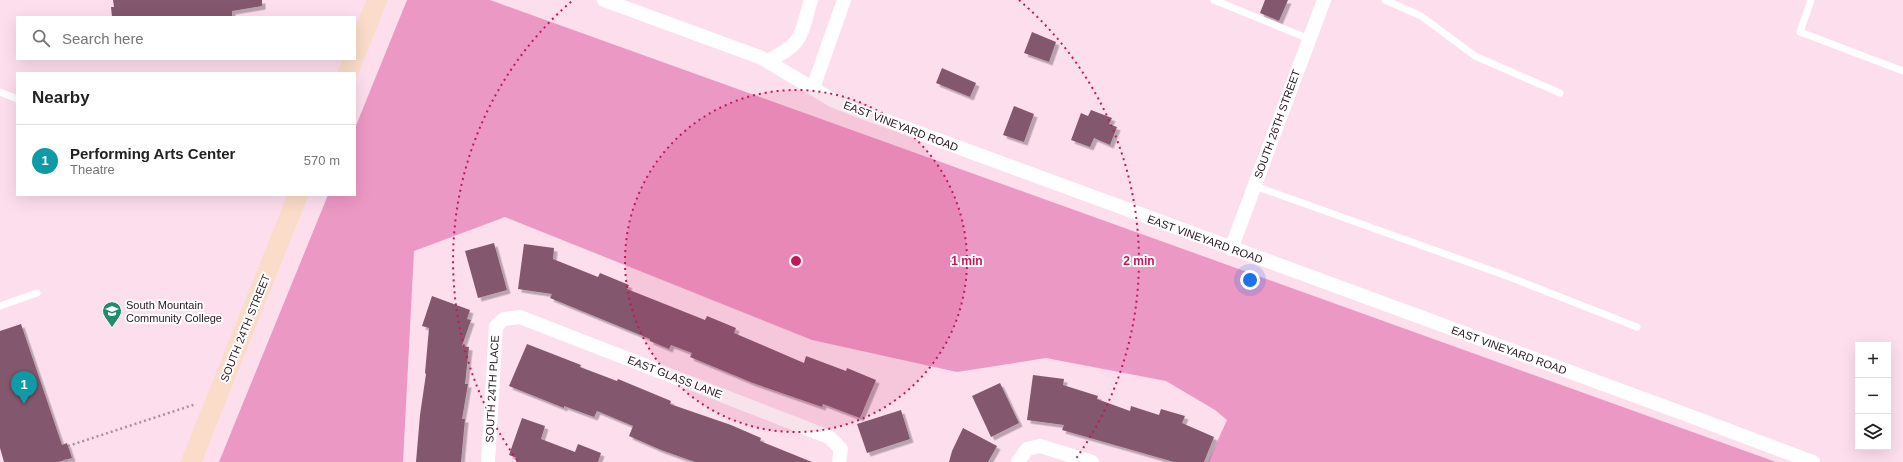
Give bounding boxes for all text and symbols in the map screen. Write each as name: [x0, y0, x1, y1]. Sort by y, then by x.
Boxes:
search box: [16, 16, 356, 60]
icon: search: [30, 27, 52, 49]
text: Search here: [62, 30, 144, 47]
street label: SOUTH 26TH STREET: [1252, 68, 1302, 180]
text: Nearby: [32, 88, 90, 107]
street label: EAST VINEYARD ROAD: [842, 99, 960, 153]
text: Performing Arts Center: [70, 145, 235, 162]
text: 1: [41, 153, 49, 168]
text: 570 m: [304, 153, 340, 168]
text: Theatre: [70, 162, 115, 177]
street label: EAST VINEYARD ROAD: [1146, 213, 1264, 265]
centre of rings: [789, 254, 803, 268]
text: 1 min: [951, 254, 983, 268]
text: 2 min: [1123, 254, 1155, 268]
your location: [1240, 270, 1260, 290]
street label: SOUTH 24TH STREET: [218, 272, 272, 384]
place label: South Mountain Community College: [126, 299, 222, 324]
school or university icon: South Mountain Community College: [101, 300, 123, 328]
street label: EAST VINEYARD ROAD: [1450, 324, 1568, 376]
street label: SOUTH 24TH PLACE: [483, 335, 501, 443]
map controls: [1855, 342, 1891, 450]
button: +: [1855, 342, 1891, 378]
street label: EAST GLASS LANE: [626, 353, 724, 401]
pin: 1: [11, 371, 37, 404]
button: −: [1855, 378, 1891, 414]
button: layers: [1855, 414, 1891, 450]

